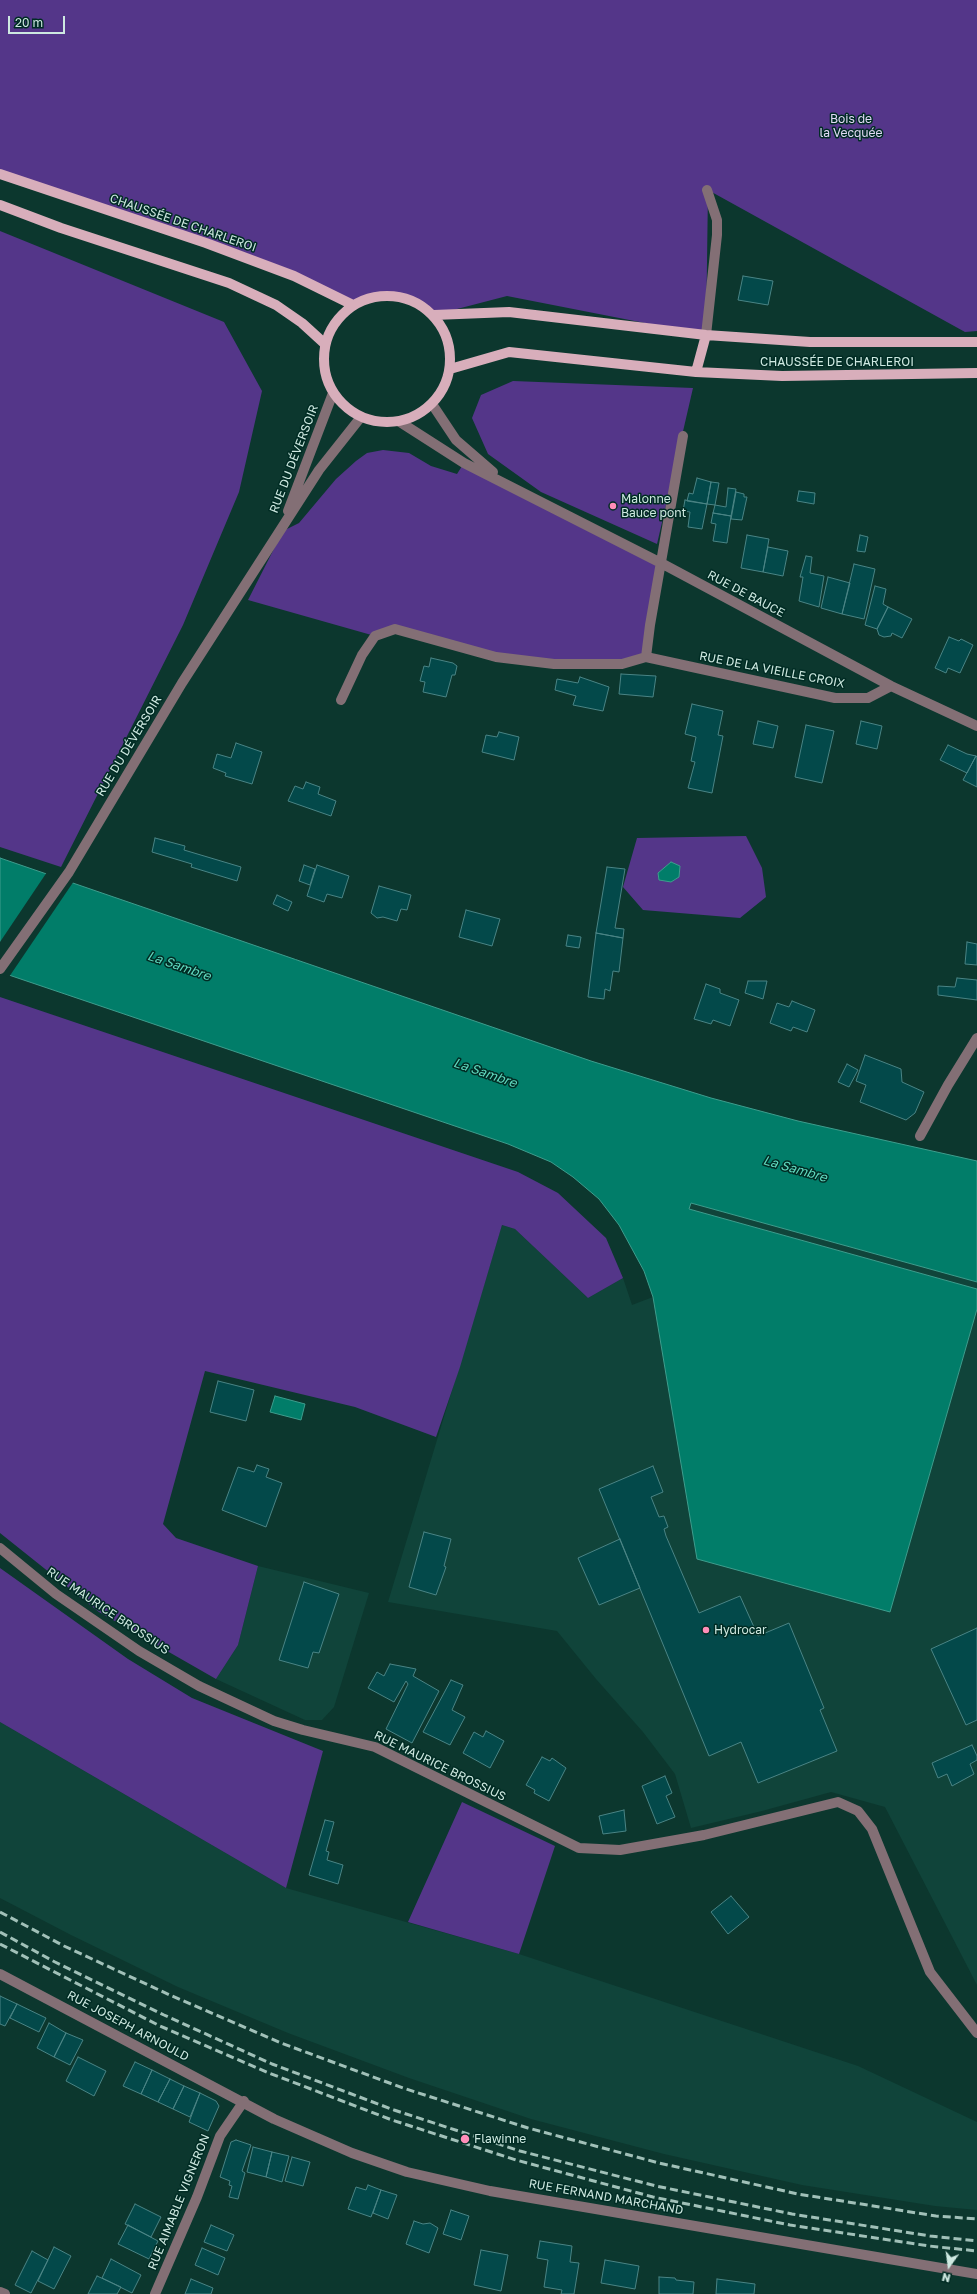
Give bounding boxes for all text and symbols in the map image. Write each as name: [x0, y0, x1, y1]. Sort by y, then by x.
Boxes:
scale bar: [10, 8, 67, 34]
text: 20 m: [15, 15, 43, 30]
park label: Bois de la Vecquée: [820, 112, 882, 140]
street label: CHAUSSÉE DE CHARLEROI: [108, 191, 258, 255]
street label: CHAUSSÉE DE CHARLEROI: [760, 355, 914, 369]
street label: RUE DU DÉVERSOIR: [267, 403, 321, 515]
place label: Malonne Bauce pont: [621, 492, 686, 520]
marker: Malonne Bauce pont: [608, 501, 618, 511]
street label: RUE DE BAUCE: [705, 568, 787, 620]
street label: RUE DE LA VIEILLE CROIX: [698, 649, 846, 691]
street label: RUE DU DÉVERSOIR: [93, 693, 165, 799]
water label: La Sambre: [145, 948, 213, 984]
water label: La Sambre: [451, 1055, 519, 1091]
water label: La Sambre: [761, 1152, 829, 1186]
street label: RUE MAURICE BROSSIUS: [44, 1565, 172, 1657]
place label: Hydrocar: [714, 1623, 767, 1637]
marker: Hydrocar: [701, 1625, 711, 1635]
street label: RUE MAURICE BROSSIUS: [372, 1728, 508, 1804]
street label: RUE JOSEPH ARNOULD: [65, 1988, 191, 2064]
street label: RUE AIMABLE VIGNERON: [145, 2132, 213, 2272]
place label: Flawinne: [474, 2132, 526, 2146]
marker: Flawinne: [459, 2133, 471, 2145]
street label: RUE FERNAND MARCHAND: [528, 2176, 684, 2218]
north arrow: [929, 2246, 969, 2286]
text: N: [940, 2271, 952, 2285]

